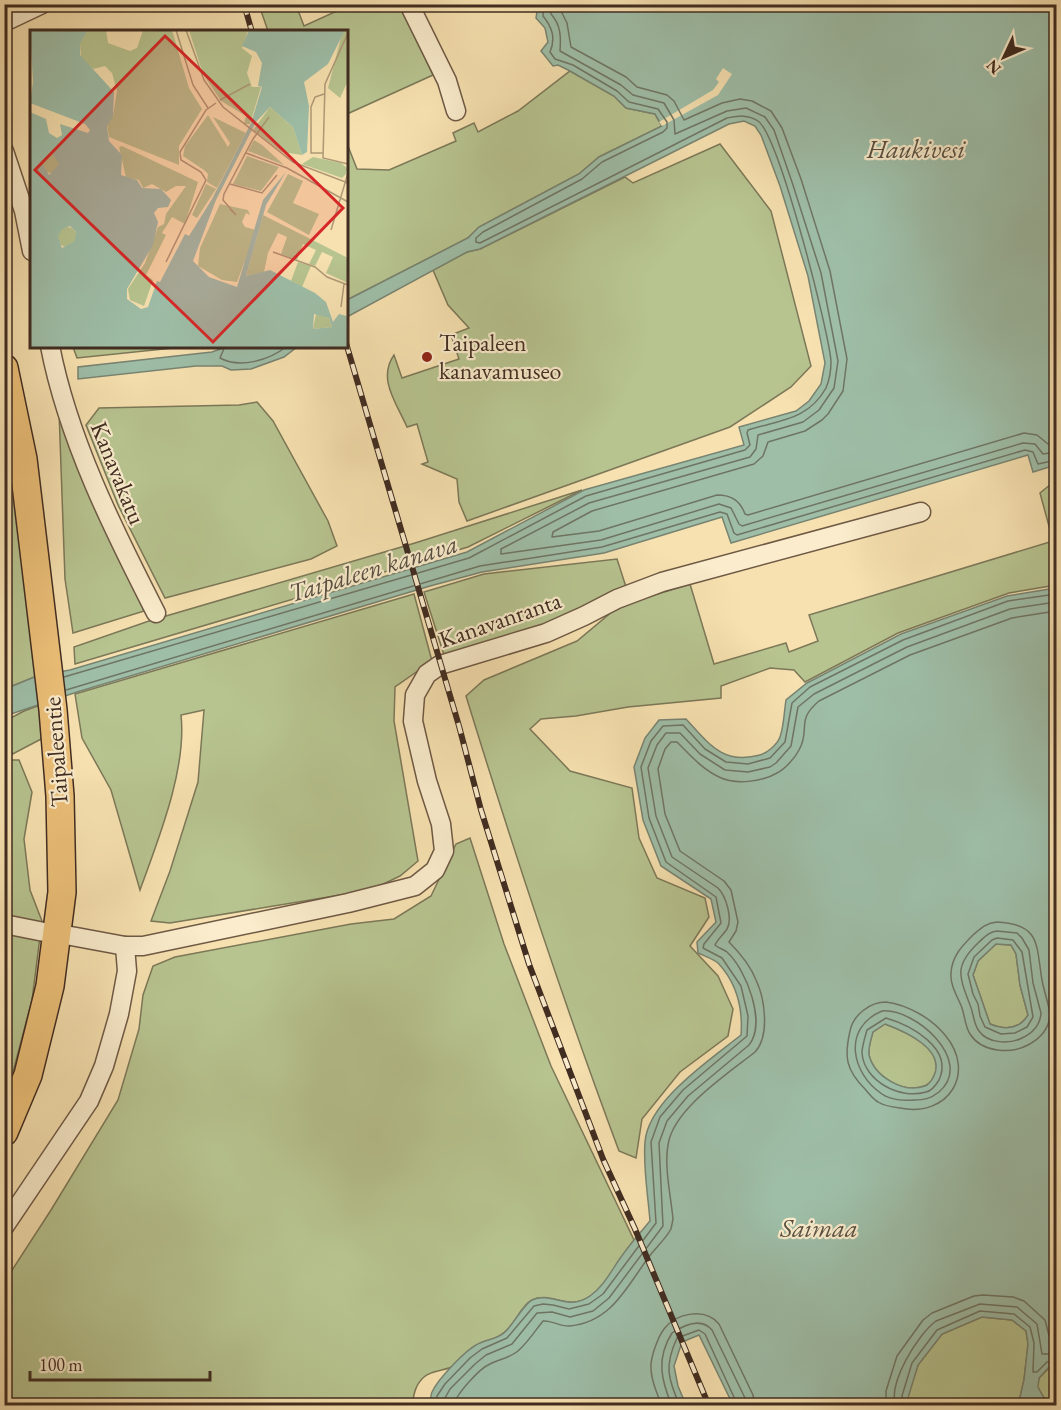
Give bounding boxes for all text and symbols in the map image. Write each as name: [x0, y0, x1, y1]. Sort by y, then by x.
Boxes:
north arrow: [974, 27, 1034, 87]
inset map: [30, 30, 348, 348]
text: N: [981, 55, 1006, 79]
water label: Haukivesi: [866, 132, 967, 166]
place label: Taipaleen kanavamuseo: [439, 327, 562, 386]
marker: Taipaleen kanavamuseo: [420, 350, 434, 364]
street label: Kanavakatu: [84, 417, 153, 529]
water label: Taipaleen kanava: [284, 526, 462, 610]
street label: Kanavanranta: [435, 584, 566, 655]
street label: Taipaleentie: [36, 696, 75, 808]
water label: Saimaa: [779, 1211, 858, 1245]
scale bar: [30, 1344, 210, 1382]
text: 100 m: [39, 1353, 83, 1376]

